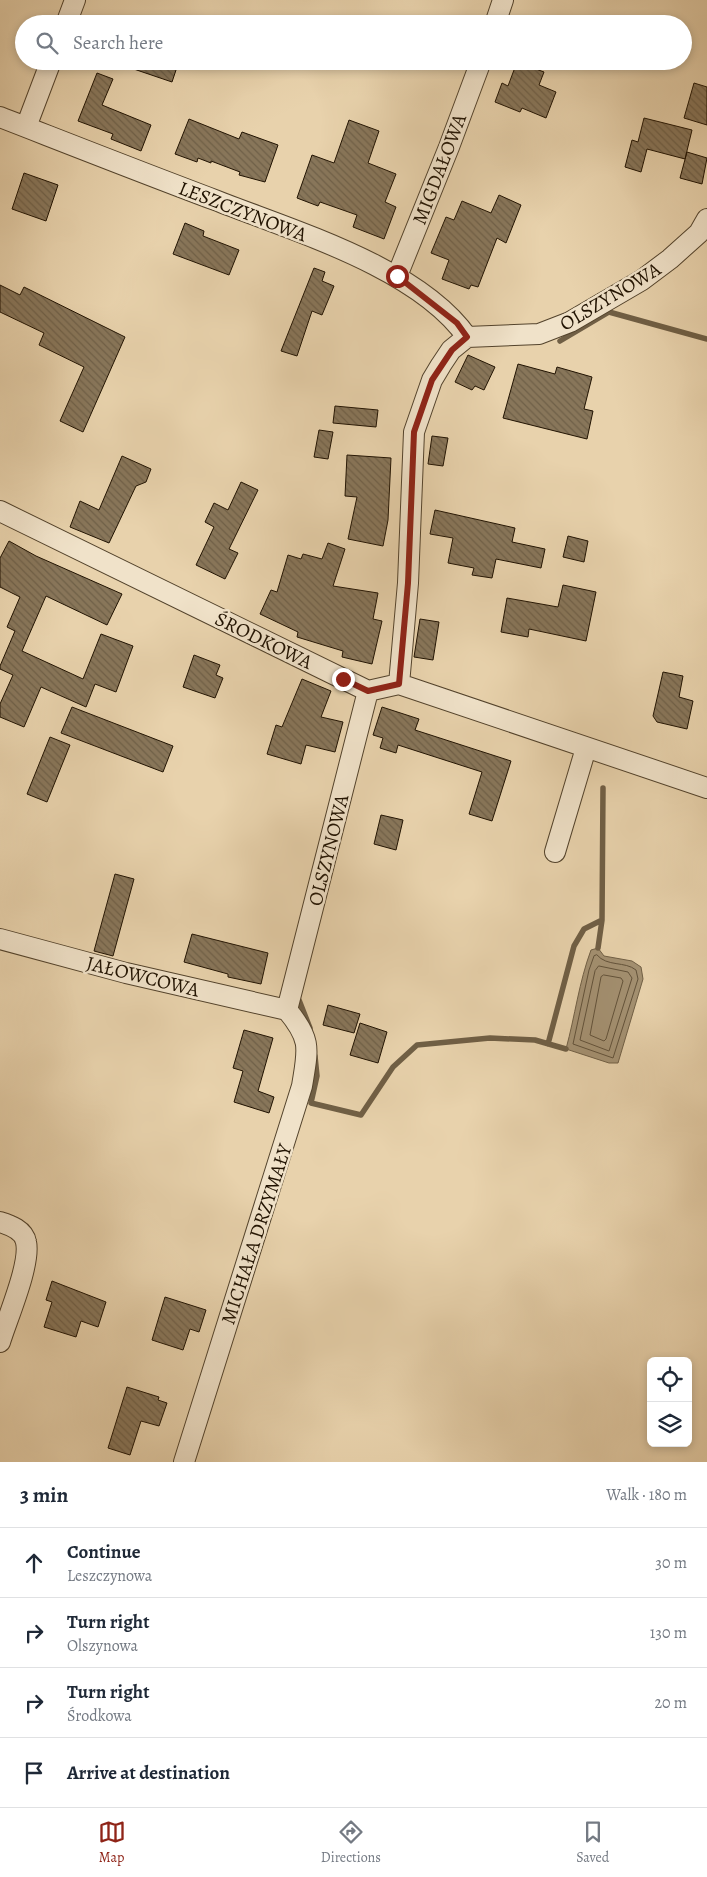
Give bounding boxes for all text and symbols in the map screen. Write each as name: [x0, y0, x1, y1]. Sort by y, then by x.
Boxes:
search box: [15, 15, 692, 70]
icon: search: [33, 29, 61, 57]
text: Search here: [73, 30, 163, 56]
street label: MIGDAŁOWA: [406, 110, 473, 229]
street label: LESZCZYNOWA: [175, 175, 311, 248]
street label: OLSZYNOWA: [555, 255, 666, 337]
route start: [386, 265, 409, 288]
street label: ŚRODKOWA: [210, 605, 317, 676]
route end: [332, 668, 355, 691]
street label: OLSZYNOWA: [302, 791, 355, 909]
street label: JAŁOWCOWA: [84, 949, 202, 1004]
street label: MICHAŁA DRZYMAŁY: [215, 1139, 299, 1328]
map controls: [647, 1357, 692, 1447]
button: locate: [647, 1357, 692, 1402]
button: layers: [647, 1402, 692, 1447]
text: 3 min: [20, 1481, 68, 1509]
text: Walk · 180 m: [606, 1484, 687, 1506]
text: Continue: [67, 1539, 141, 1565]
icon: ahead: [20, 1549, 48, 1577]
text: 30 m: [655, 1552, 687, 1574]
text: Leszczynowa: [67, 1565, 152, 1587]
text: Turn right: [67, 1609, 149, 1635]
icon: right: [20, 1619, 48, 1647]
text: 130 m: [650, 1622, 687, 1644]
text: Olszynowa: [67, 1635, 138, 1657]
text: Turn right: [67, 1679, 149, 1705]
icon: right: [20, 1689, 48, 1717]
text: 20 m: [654, 1692, 687, 1714]
text: Środkowa: [67, 1705, 132, 1727]
icon: arrive: [20, 1759, 48, 1787]
text: Arrive at destination: [67, 1760, 230, 1786]
tab: Map: [98, 1818, 126, 1867]
tab: Directions: [321, 1818, 381, 1867]
tab: Saved: [576, 1818, 609, 1867]

